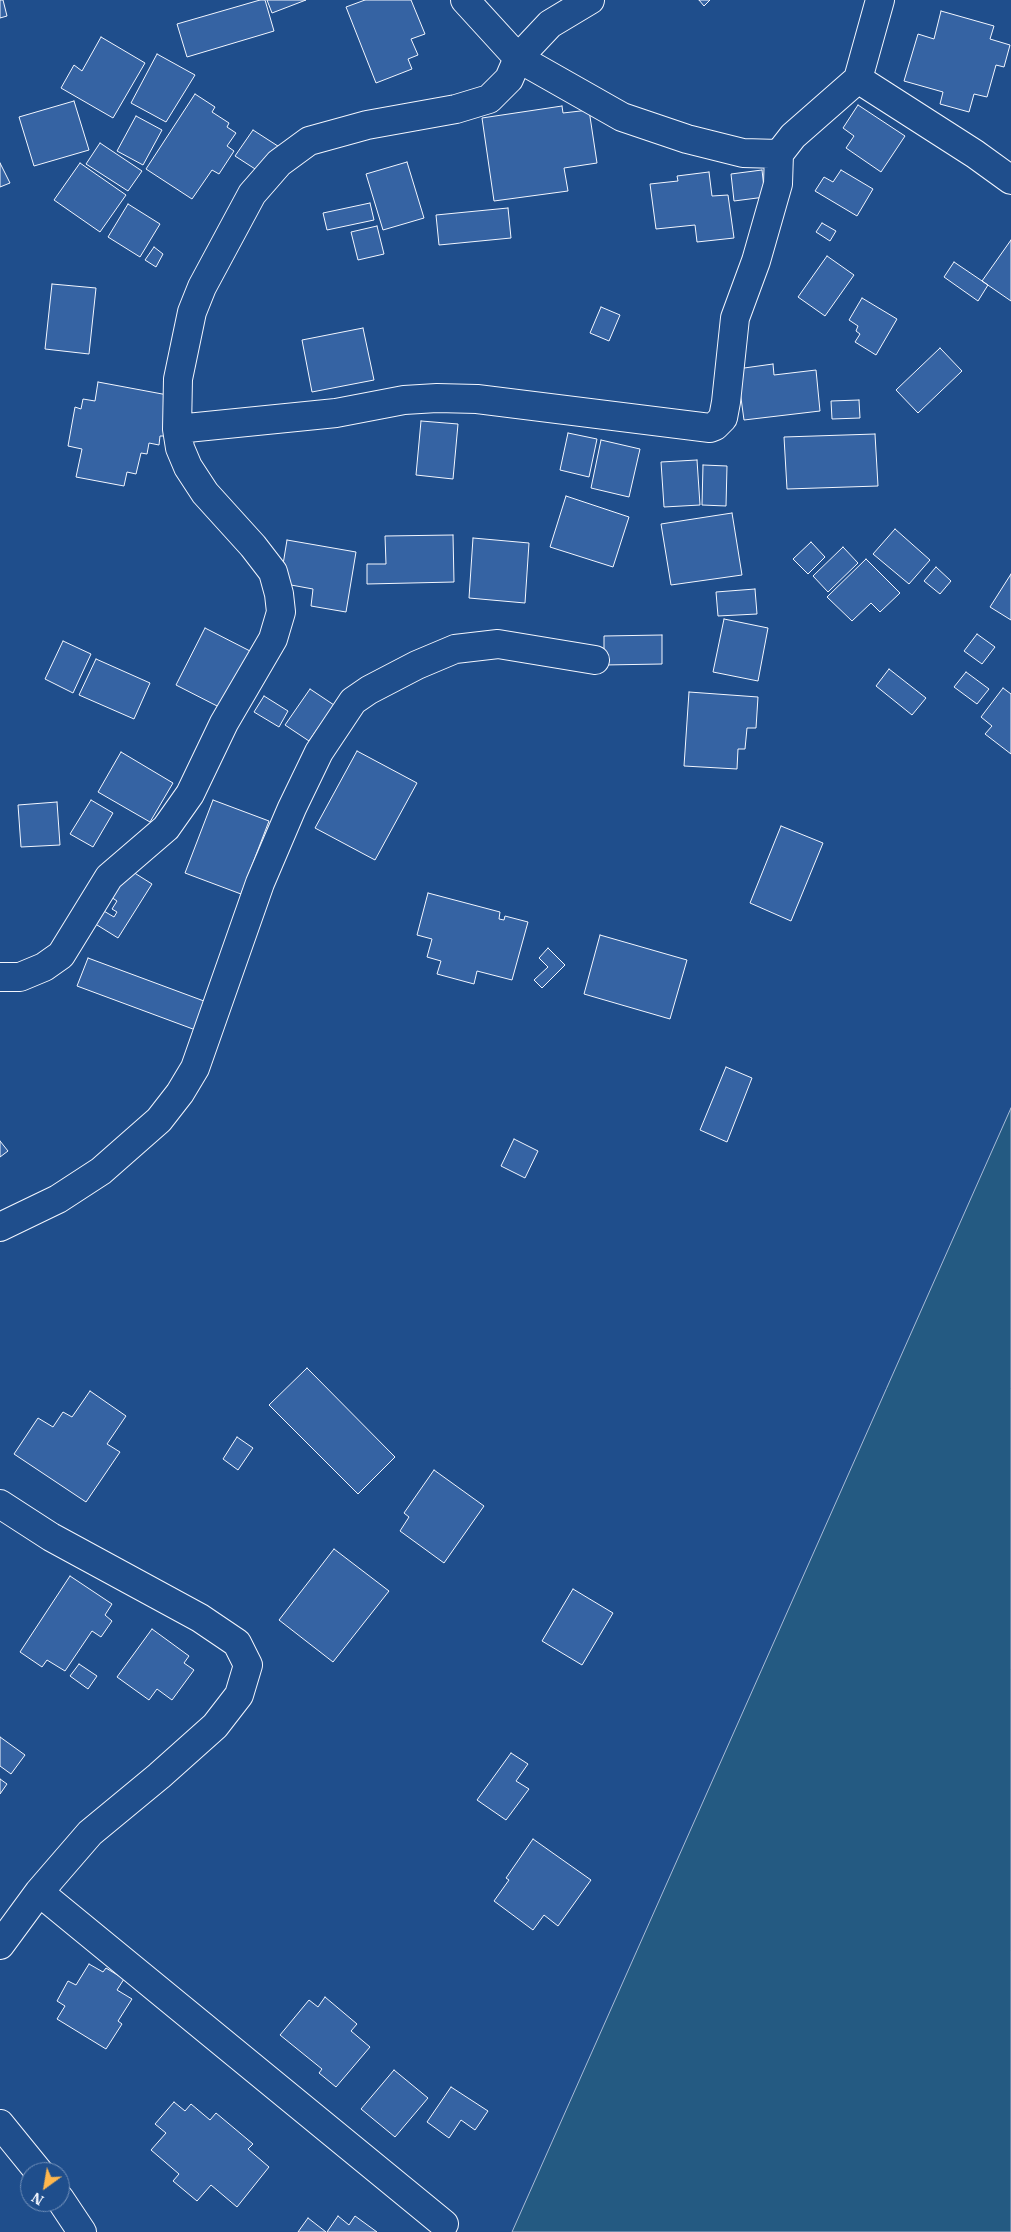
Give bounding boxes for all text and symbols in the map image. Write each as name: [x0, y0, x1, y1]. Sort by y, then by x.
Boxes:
north arrow: [20, 2162, 70, 2212]
text: N: [28, 2188, 47, 2209]

